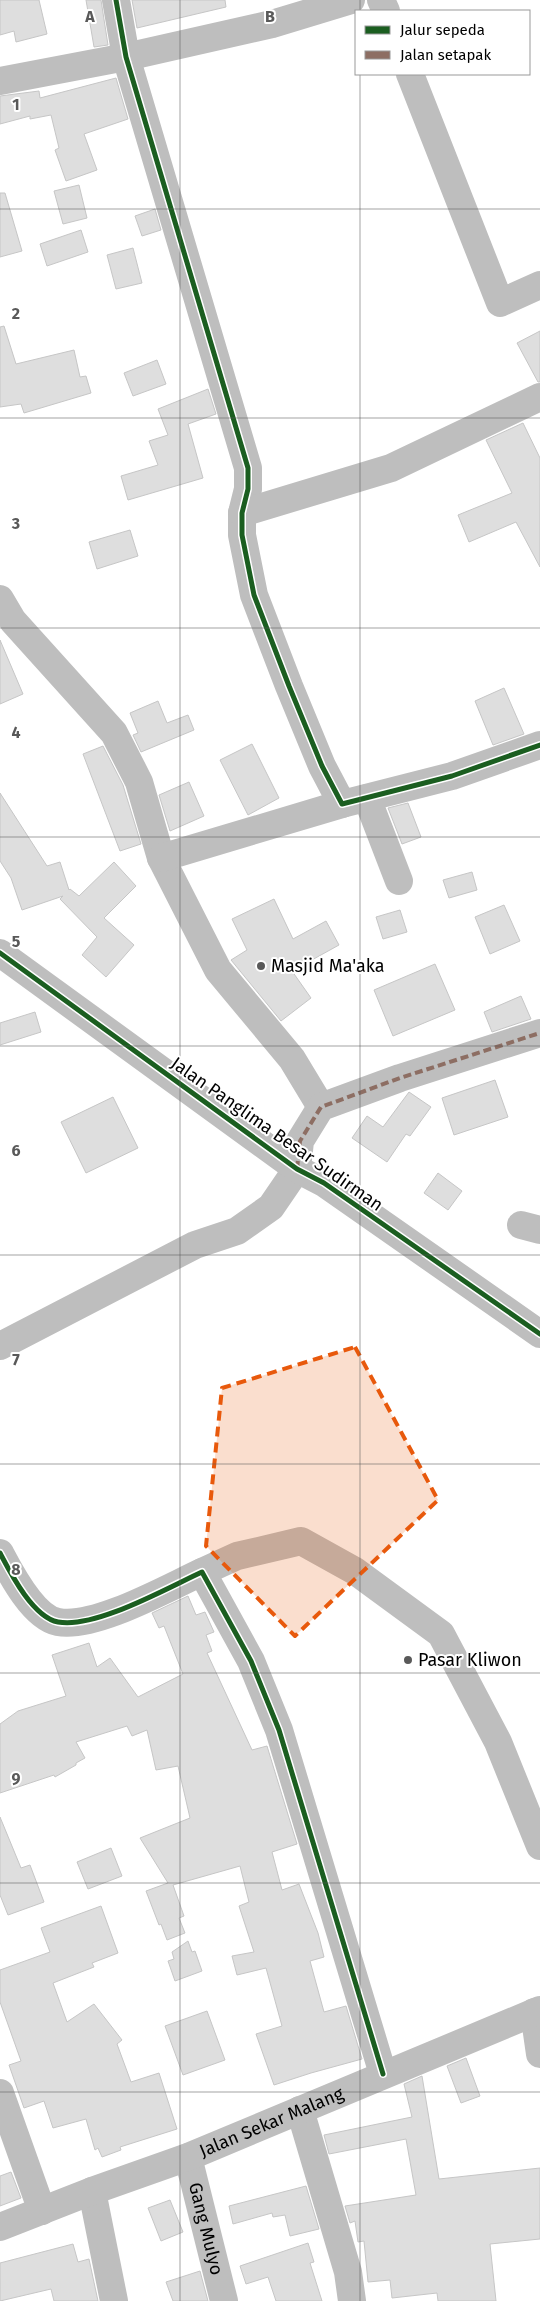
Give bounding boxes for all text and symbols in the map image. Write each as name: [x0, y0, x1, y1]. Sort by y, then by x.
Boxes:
text: A: [84, 7, 95, 26]
text: B: [265, 7, 275, 26]
legend: [355, 10, 530, 75]
text: Jalur sepeda: [400, 21, 485, 39]
text: Jalan setapak: [400, 46, 491, 64]
text: 1: [12, 95, 20, 114]
text: 2: [12, 304, 20, 323]
text: 3: [11, 514, 20, 533]
text: 4: [11, 723, 21, 742]
text: 5: [12, 932, 21, 951]
place label: Masjid Ma'aka: [271, 955, 385, 977]
marker: Masjid Ma'aka: [255, 960, 267, 972]
street label: Jalan Panglima Besar Sudirman: [167, 1052, 387, 1216]
text: 6: [11, 1141, 21, 1160]
text: 7: [12, 1350, 20, 1369]
text: 8: [11, 1560, 21, 1579]
place label: Pasar Kliwon: [418, 1649, 522, 1671]
marker: Pasar Kliwon: [402, 1654, 414, 1666]
text: 9: [12, 1769, 21, 1788]
street label: Jalan Sekar Malang: [196, 2082, 347, 2162]
street label: Gang Mulyo: [184, 2180, 228, 2277]

